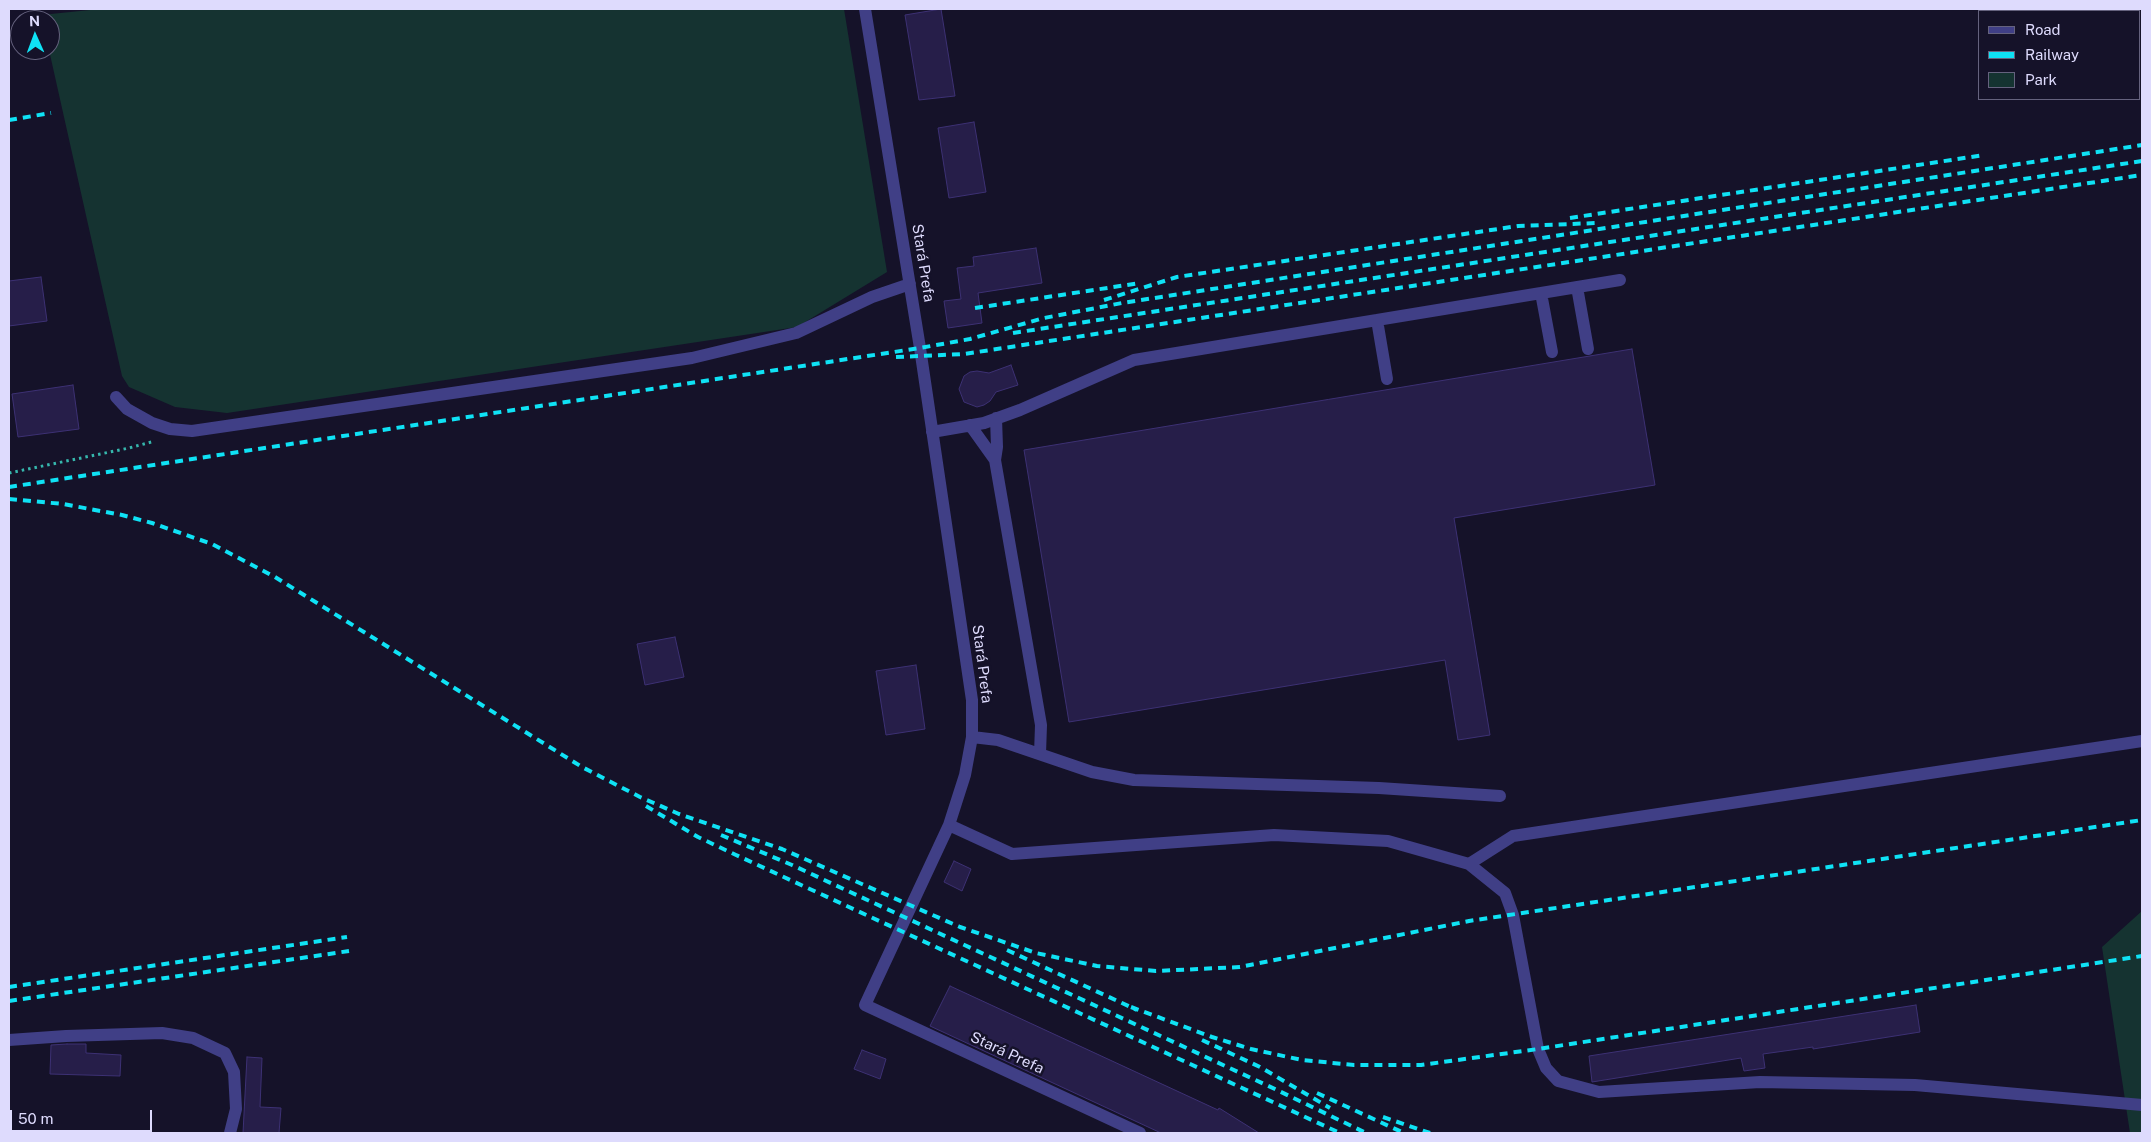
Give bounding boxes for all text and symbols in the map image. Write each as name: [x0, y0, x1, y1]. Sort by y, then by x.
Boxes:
north arrow: [10, 10, 60, 60]
legend: [1978, 10, 2141, 100]
text: N: [29, 13, 40, 29]
text: Road: [2025, 21, 2061, 38]
text: Railway: [2025, 46, 2079, 63]
text: Park: [2025, 71, 2057, 88]
street label: Stará Prefa: [908, 223, 938, 303]
street label: Stará Prefa: [968, 624, 996, 704]
street label: Stará Prefa: [967, 1028, 1047, 1078]
scale bar: [12, 1100, 155, 1132]
text: 50 m: [18, 1110, 53, 1127]

